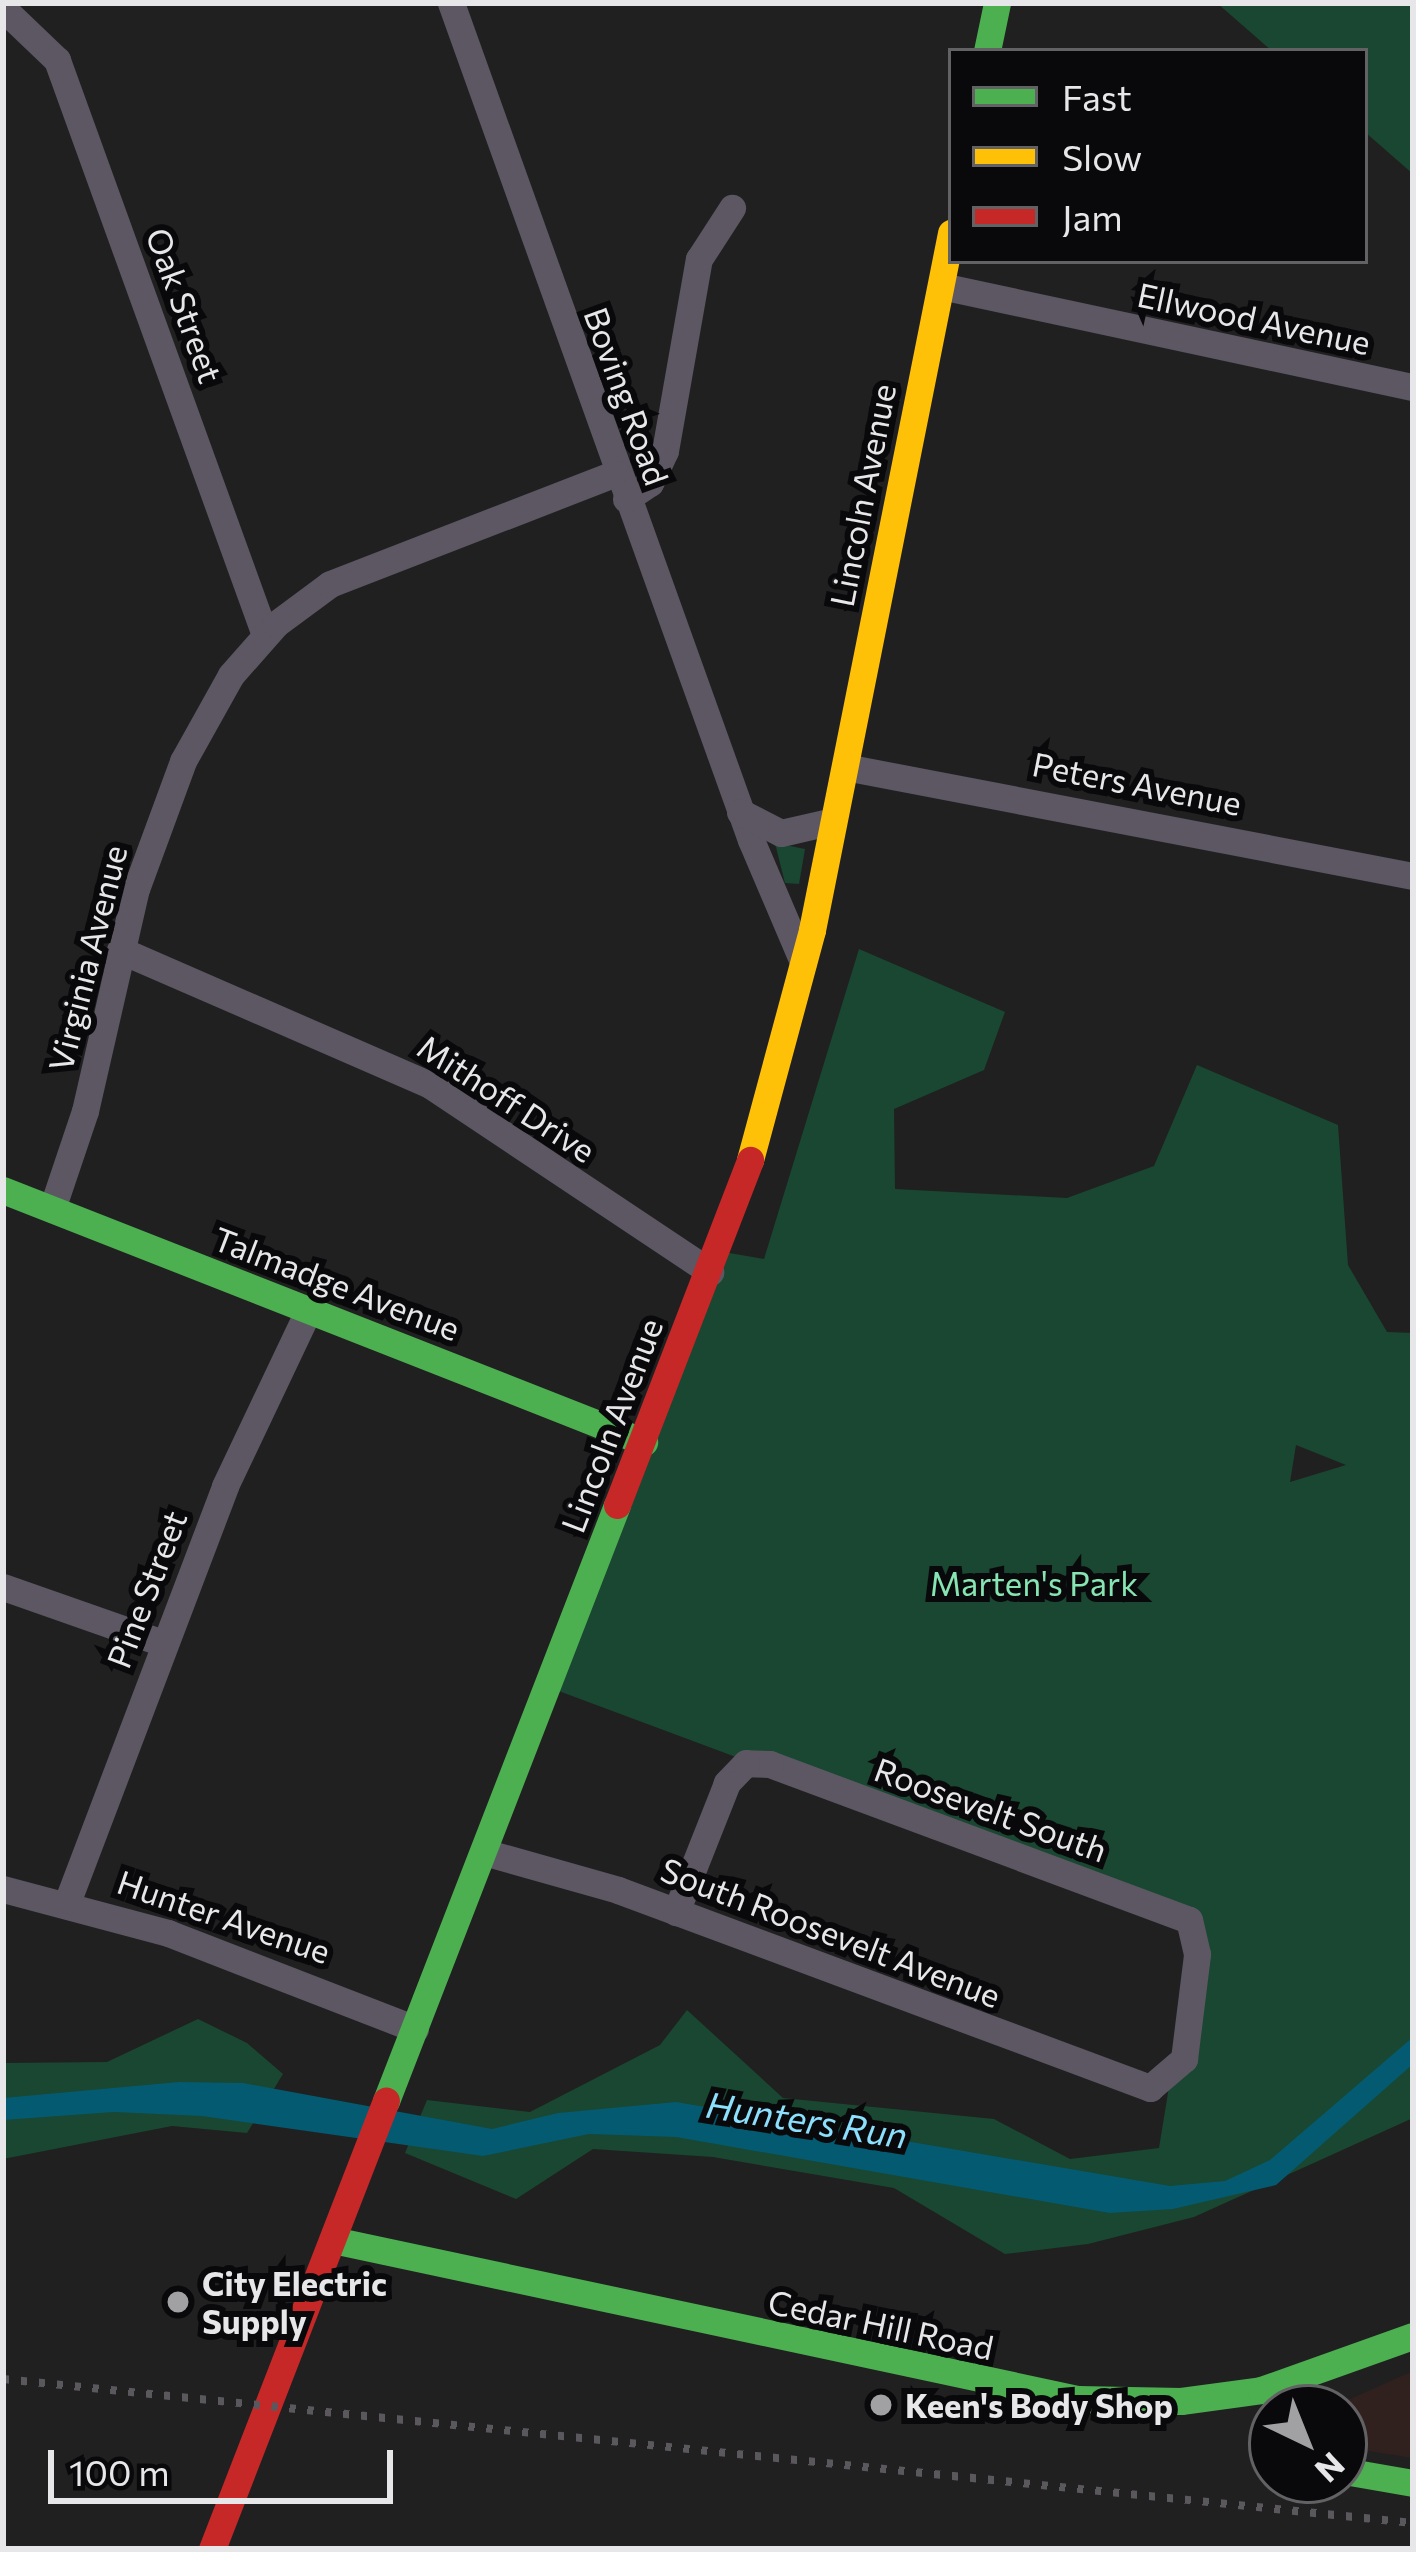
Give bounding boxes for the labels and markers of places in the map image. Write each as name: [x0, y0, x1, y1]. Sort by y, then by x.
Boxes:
place label: City Electric Supply: [202, 2263, 387, 2341]
marker: City Electric Supply: [165, 2289, 191, 2315]
place label: Keen's Body Shop: [905, 2385, 1173, 2425]
marker: Keen's Body Shop: [868, 2392, 894, 2418]

